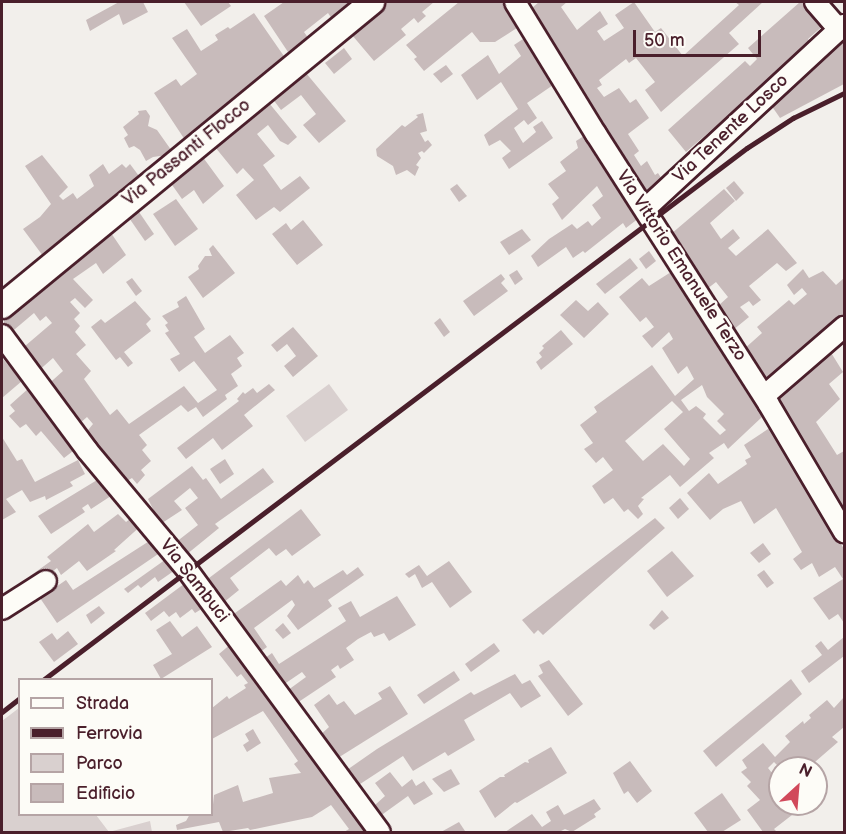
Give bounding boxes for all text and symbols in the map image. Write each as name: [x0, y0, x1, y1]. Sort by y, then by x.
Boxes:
scale bar: [636, 18, 764, 56]
text: 50 m: [644, 30, 685, 51]
street label: Via Tenente Losco: [669, 70, 793, 188]
street label: Via Passanti Flocco: [119, 95, 255, 211]
street label: Via Vittorio Emanuele Terzo: [611, 166, 751, 366]
street label: Via Sambuci: [155, 535, 233, 627]
legend: [18, 678, 213, 816]
text: Strada: [76, 693, 129, 714]
text: Ferrovia: [76, 723, 143, 744]
text: Parco: [76, 753, 123, 774]
north arrow: [768, 756, 828, 816]
text: N: [796, 760, 815, 782]
text: Edificio: [76, 783, 135, 804]

